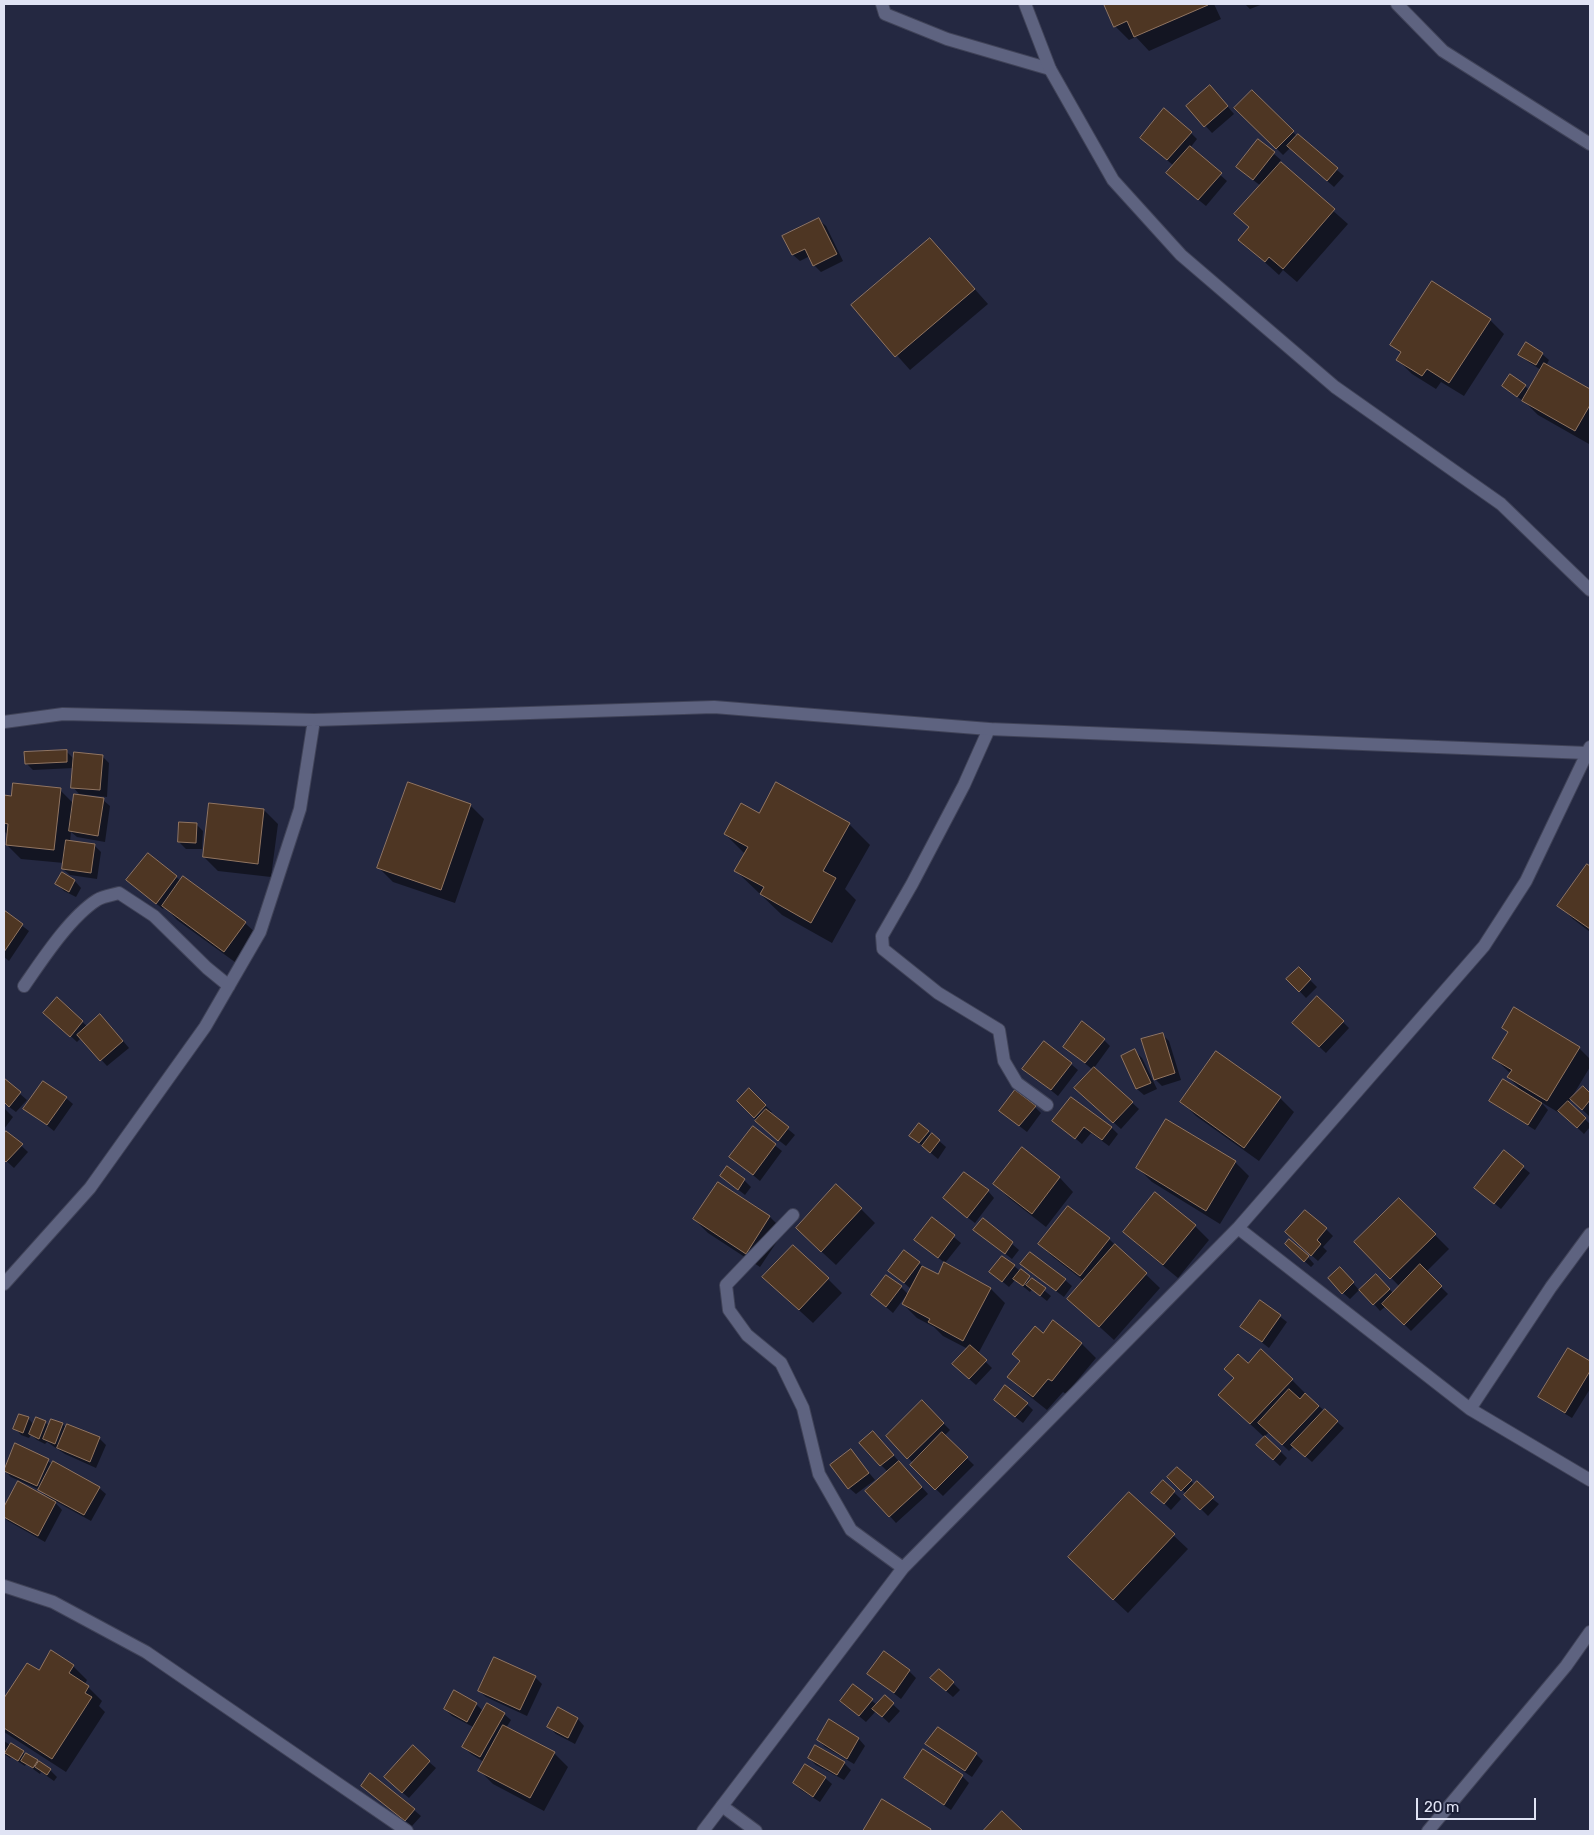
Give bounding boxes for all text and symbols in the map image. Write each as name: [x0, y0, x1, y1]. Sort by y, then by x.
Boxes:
scale bar: [1419, 1788, 1539, 1820]
text: 20 m: [1424, 1798, 1459, 1816]

